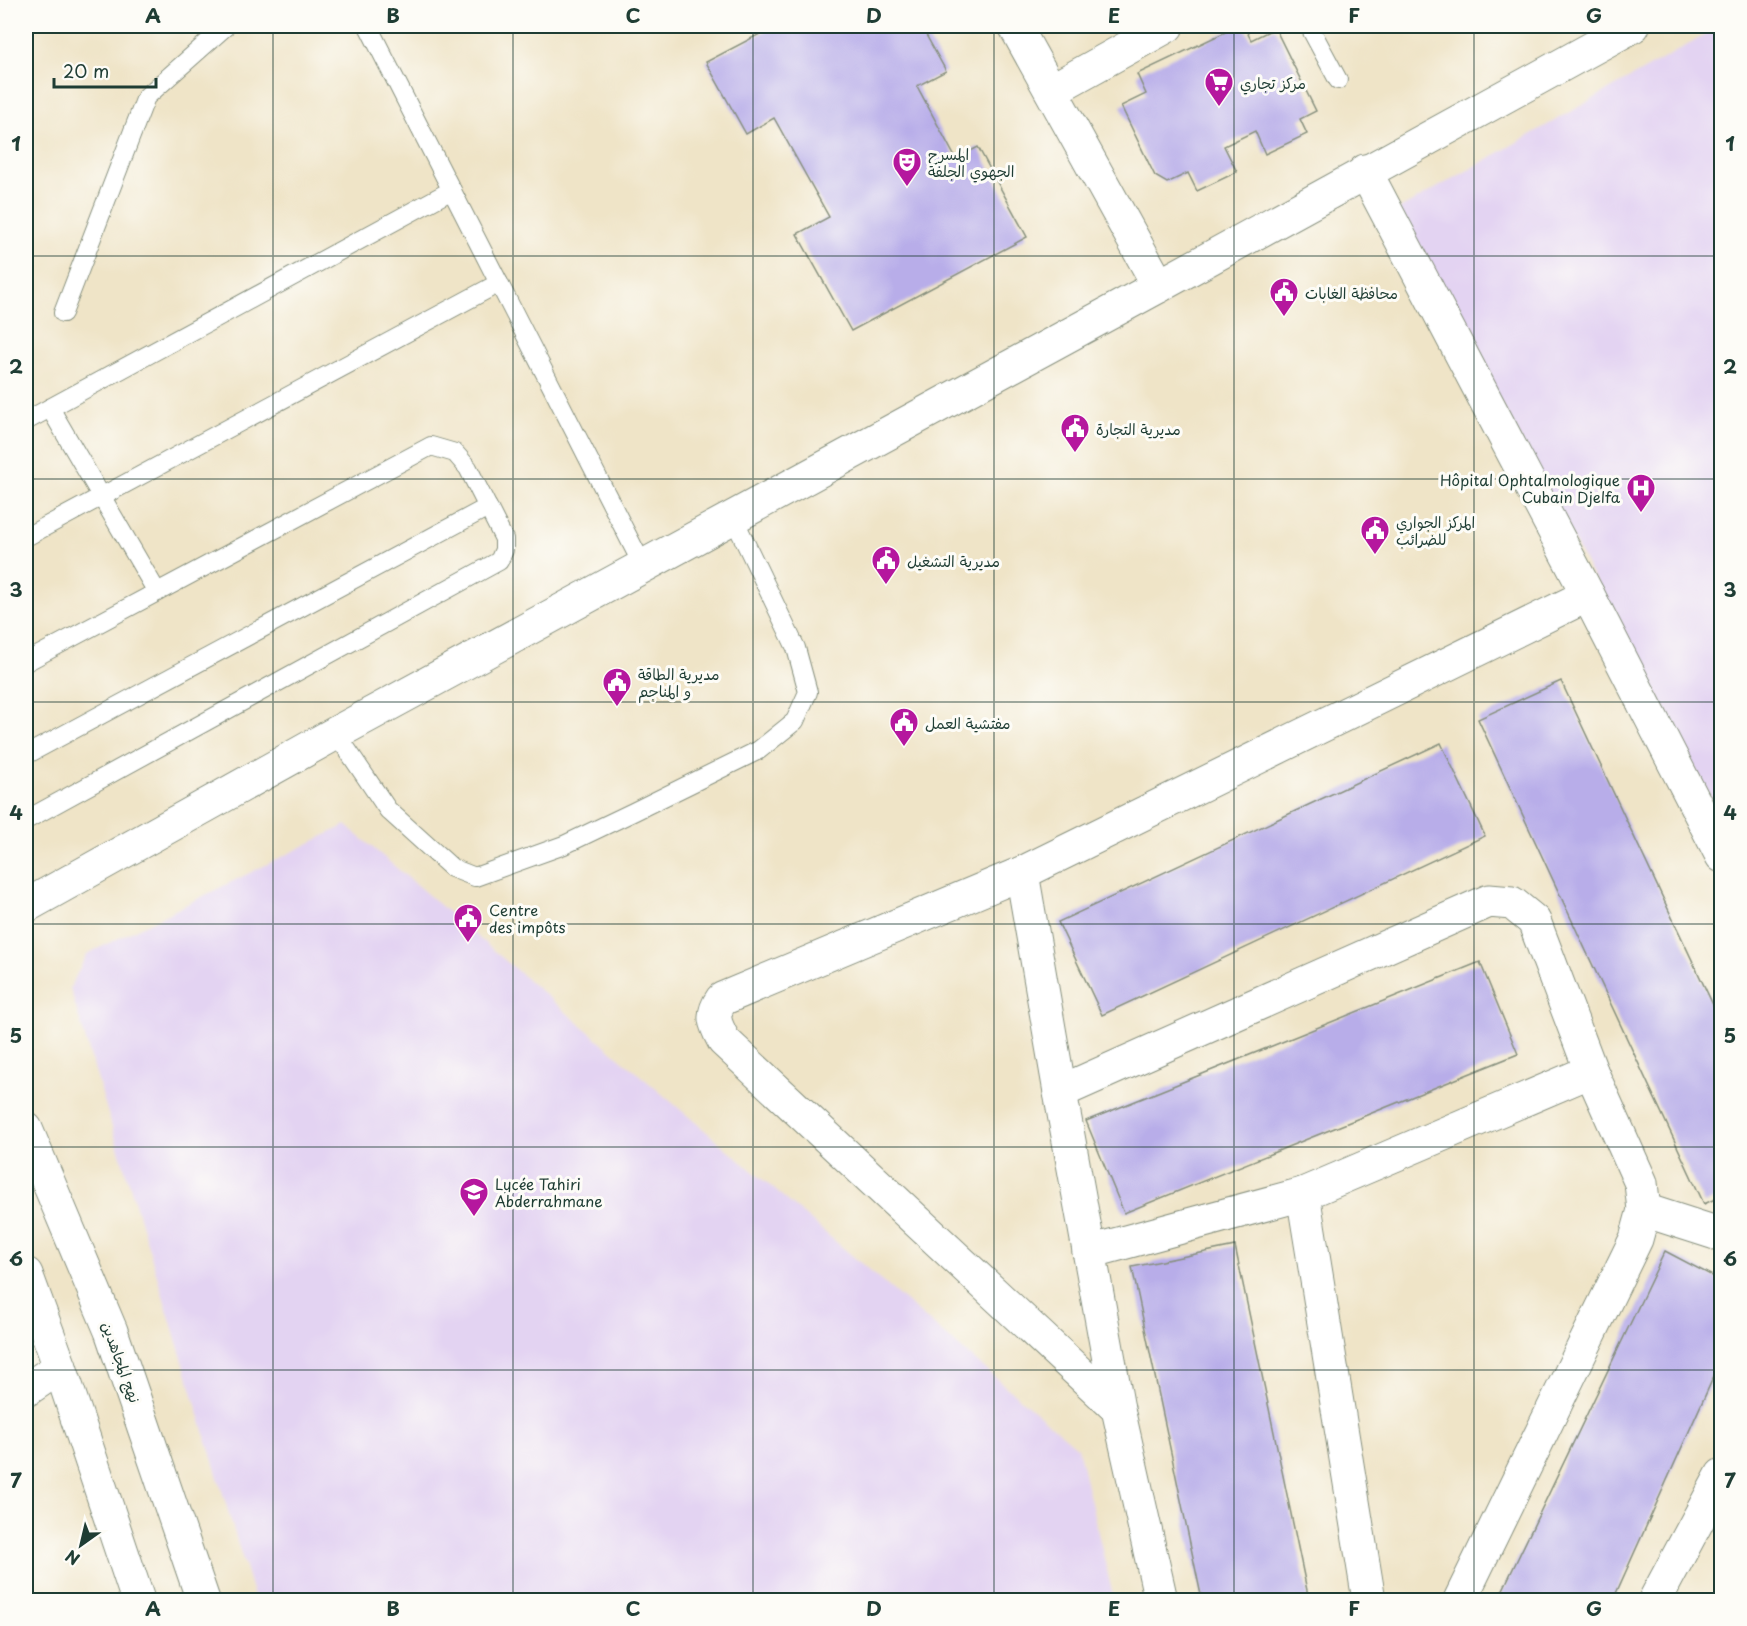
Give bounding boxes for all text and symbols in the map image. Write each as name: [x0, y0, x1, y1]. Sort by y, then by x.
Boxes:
text: A: [145, 0, 161, 30]
text: B: [386, 0, 400, 30]
text: C: [625, 0, 641, 30]
text: D: [866, 0, 882, 30]
text: E: [1108, 0, 1120, 30]
text: F: [1348, 0, 1360, 30]
text: G: [1586, 0, 1602, 30]
scale bar: [54, 51, 156, 89]
text: 20 m: [63, 57, 109, 84]
supermarket icon: مركز تجاري: [1203, 66, 1235, 108]
place label: مركز تجاري: [1240, 71, 1306, 95]
text: 1: [11, 128, 21, 158]
text: 1: [1725, 128, 1735, 158]
place label: المسرح الجهوي الجلفة: [928, 142, 1014, 183]
theatre icon: المسرح الجهوي الجلفة: [891, 146, 923, 188]
public building icon: محافظة الغابات: [1268, 276, 1300, 318]
place label: محافظة الغابات: [1305, 281, 1398, 304]
text: 2: [9, 351, 23, 381]
text: 2: [1723, 351, 1737, 381]
public building icon: مديرية التجارة: [1059, 412, 1091, 454]
place label: مديرية التجارة: [1096, 417, 1181, 440]
place label: Hôpital Ophtalmologique Cubain Djelfa: [1440, 468, 1621, 508]
hospital icon: Hôpital Ophtalmologique Cubain Djelfa: [1625, 472, 1657, 514]
place label: المركز الجواري للضرائب: [1396, 510, 1475, 550]
public building icon: المركز الجواري للضرائب: [1359, 514, 1391, 556]
public building icon: مديرية التشغيل: [870, 544, 902, 586]
place label: مديرية التشغيل: [907, 549, 1000, 572]
text: 3: [9, 574, 23, 604]
text: 3: [1723, 574, 1737, 604]
place label: مديرية الطاقة و المناجم: [638, 662, 720, 703]
public building icon: مديرية الطاقة و المناجم: [601, 666, 633, 708]
public building icon: مفتشية العمل: [888, 706, 920, 748]
place label: مفتشية العمل: [925, 711, 1010, 734]
text: 4: [9, 797, 23, 827]
text: 4: [1723, 797, 1737, 827]
place label: Centre des impôts: [489, 898, 566, 938]
public building icon: Centre des impôts: [452, 902, 484, 944]
text: 5: [10, 1020, 22, 1050]
text: 5: [1724, 1020, 1736, 1050]
place label: Lycée Tahiri Abderrahmane: [495, 1172, 603, 1212]
school or university icon: Lycée Tahiri Abderrahmane: [458, 1176, 490, 1218]
text: 6: [9, 1243, 23, 1273]
text: 6: [1723, 1243, 1737, 1273]
street label: نهج المجاهدين: [97, 1318, 147, 1406]
text: 7: [10, 1465, 22, 1495]
text: 7: [1724, 1465, 1736, 1495]
north arrow: [51, 1515, 111, 1575]
text: N: [60, 1545, 84, 1572]
text: A: [145, 1593, 161, 1623]
text: B: [386, 1593, 400, 1623]
text: C: [625, 1593, 641, 1623]
text: D: [866, 1593, 882, 1623]
text: E: [1108, 1593, 1120, 1623]
text: F: [1348, 1593, 1360, 1623]
text: G: [1586, 1593, 1602, 1623]

